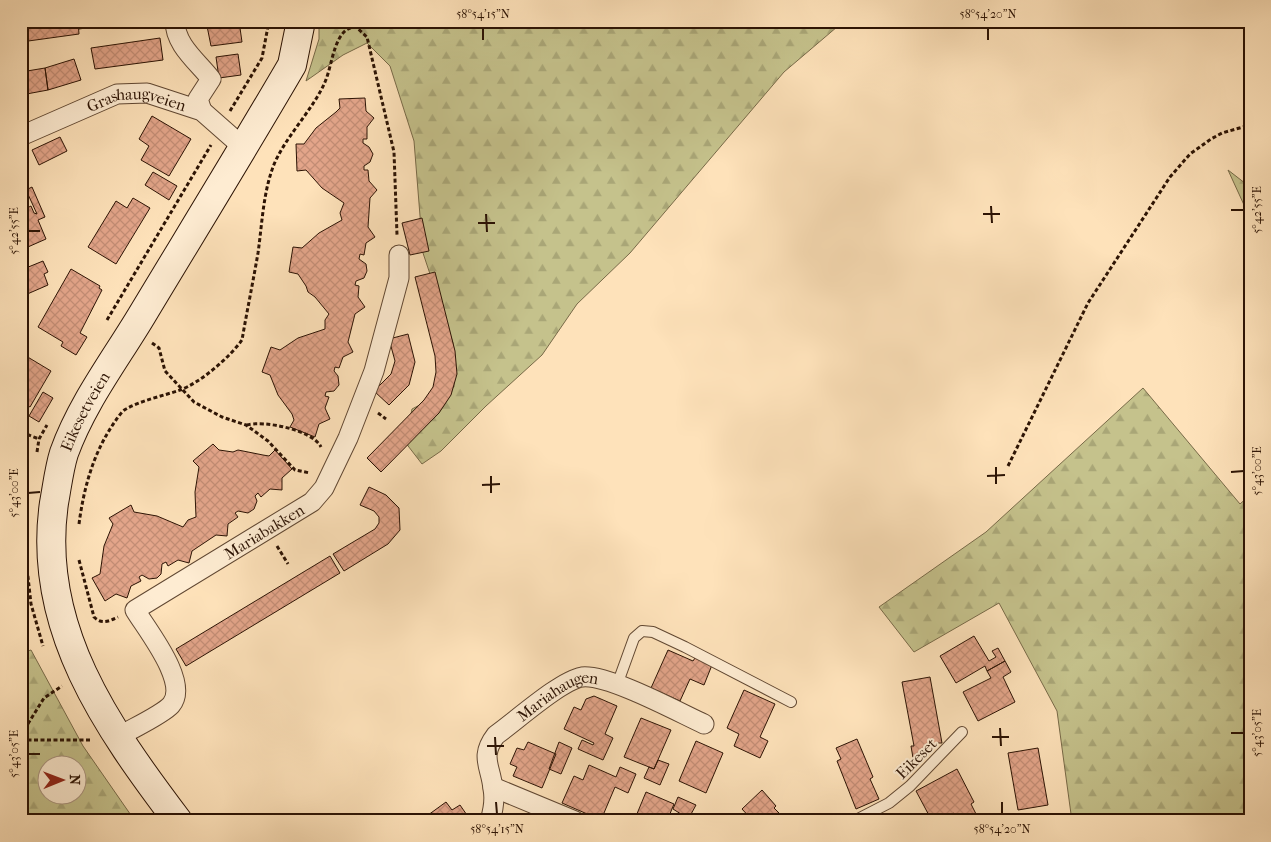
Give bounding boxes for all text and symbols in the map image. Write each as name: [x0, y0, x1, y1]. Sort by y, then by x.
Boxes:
text: 58°54'15"N: [456, 7, 510, 21]
text: 58°54'20"N: [960, 7, 1017, 21]
street label: Grashaugveien: [84, 84, 189, 116]
text: 5°42'55"E: [1250, 186, 1264, 234]
text: 5°42'55"E: [7, 207, 21, 255]
street label: Eikesetveien: [57, 368, 114, 454]
text: 5°43'00"E: [1250, 446, 1264, 496]
text: 5°43'00"E: [7, 468, 21, 518]
street label: Mariabakken: [221, 500, 308, 563]
street label: Mariahaugen: [513, 668, 601, 725]
text: 5°43'05"E: [1250, 709, 1264, 757]
text: 5°43'05"E: [7, 730, 21, 778]
street label: Eikeset: [892, 734, 941, 783]
north arrow: [38, 754, 88, 804]
text: N: [66, 774, 83, 786]
text: 58°54'15"N: [470, 822, 524, 836]
text: 58°54'20"N: [974, 822, 1031, 836]

